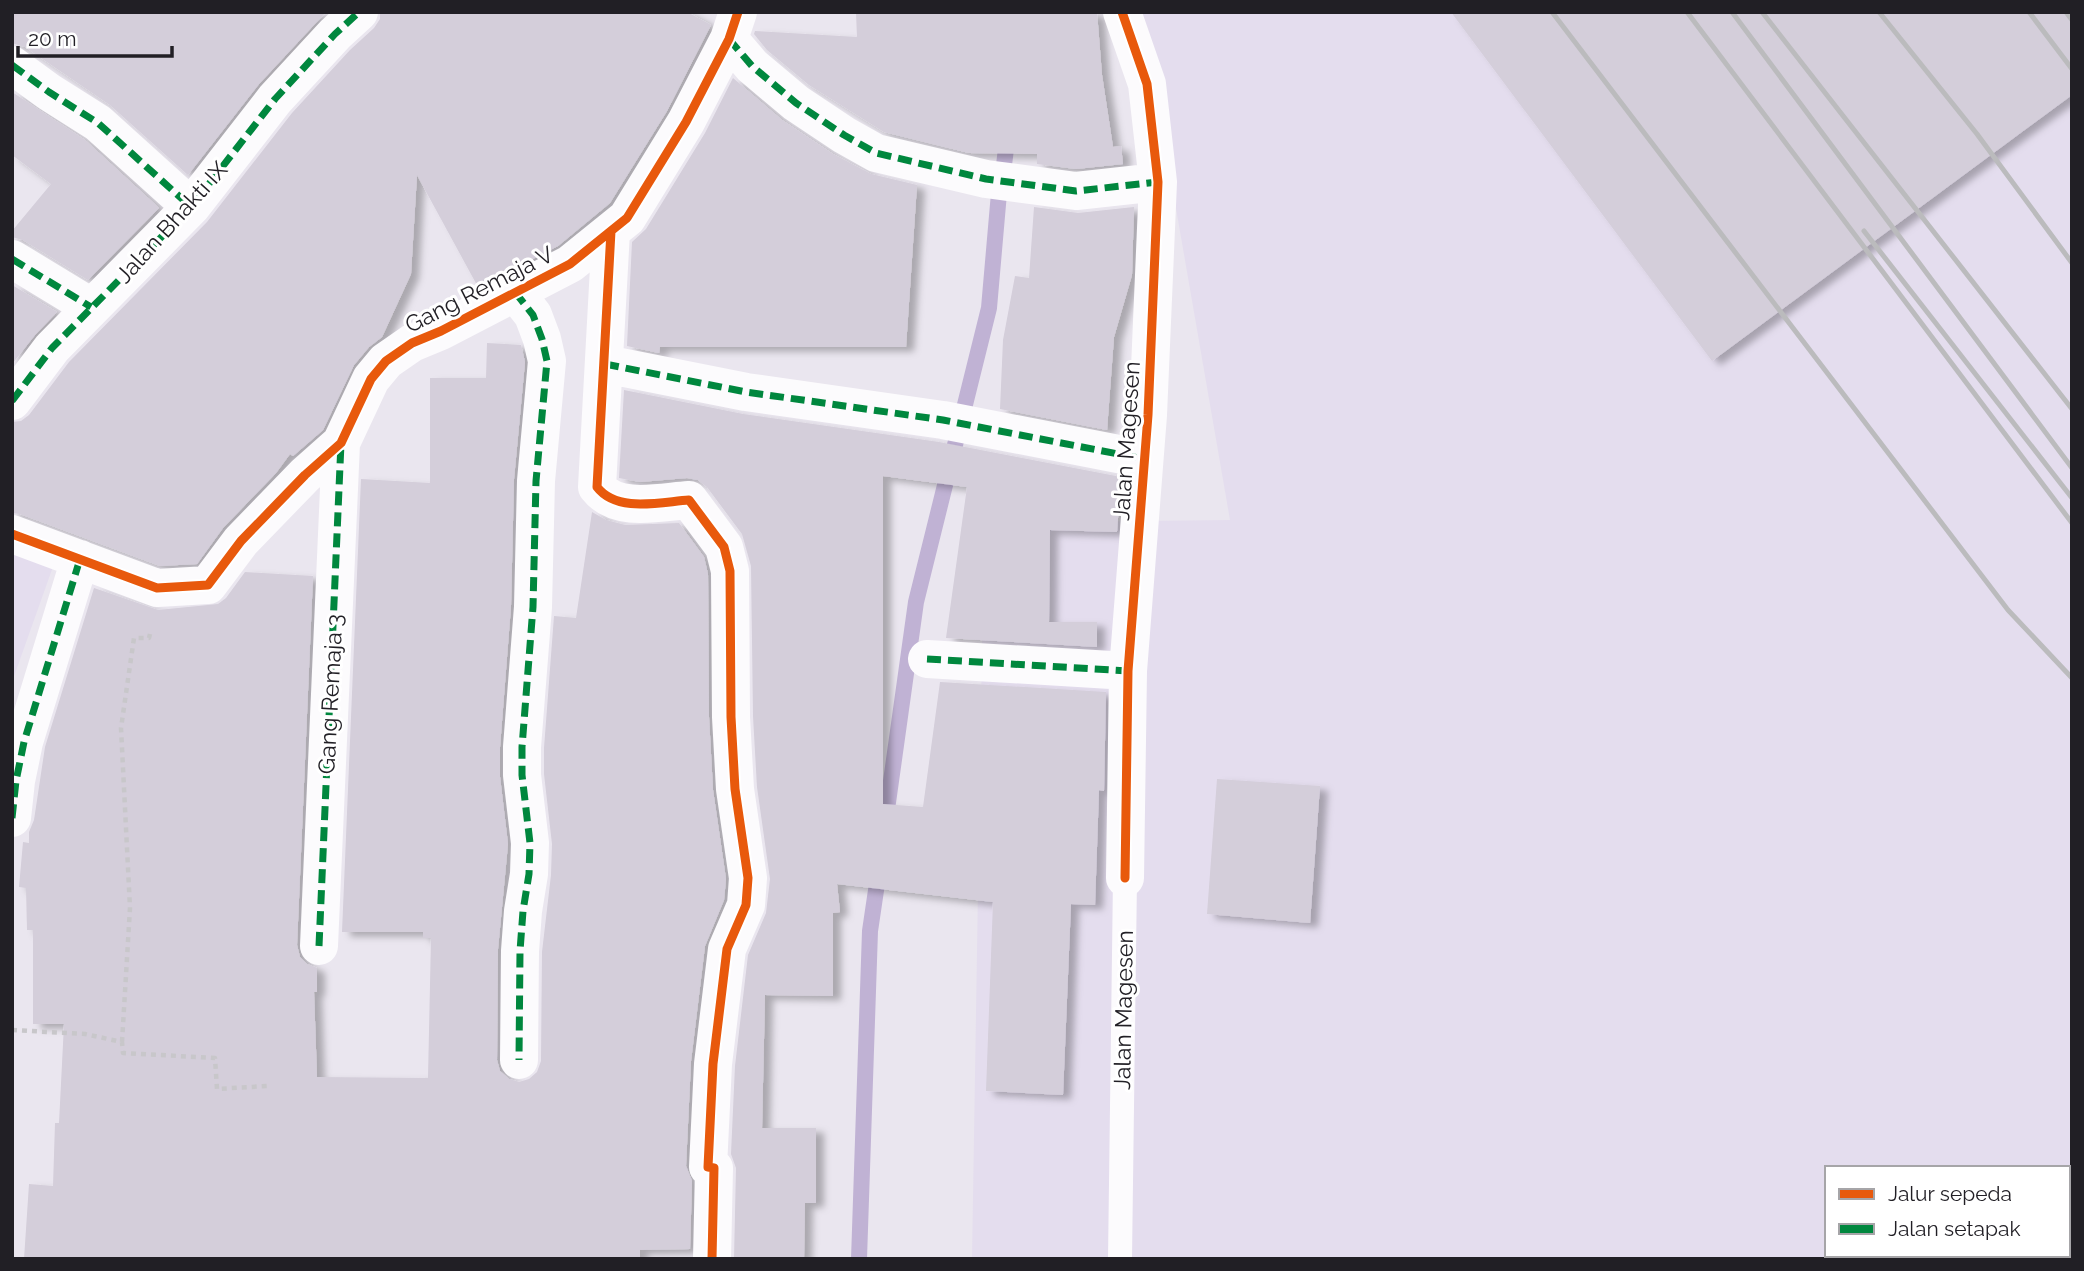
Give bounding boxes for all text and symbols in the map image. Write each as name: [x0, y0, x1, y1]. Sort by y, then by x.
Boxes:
scale bar: [18, 14, 172, 58]
text: 20 m: [28, 26, 76, 51]
street label: Jalan Bhakti IX: [110, 155, 233, 288]
street label: Gang Remaja V: [400, 240, 558, 338]
street label: Jalan Magesen: [1107, 360, 1145, 522]
street label: Gang Remaja 3: [312, 613, 348, 775]
street label: Jalan Magesen: [1108, 930, 1138, 1090]
legend: [1825, 1166, 2070, 1257]
text: Jalur sepeda: [1888, 1181, 2012, 1206]
text: Jalan setapak: [1888, 1216, 2021, 1241]

